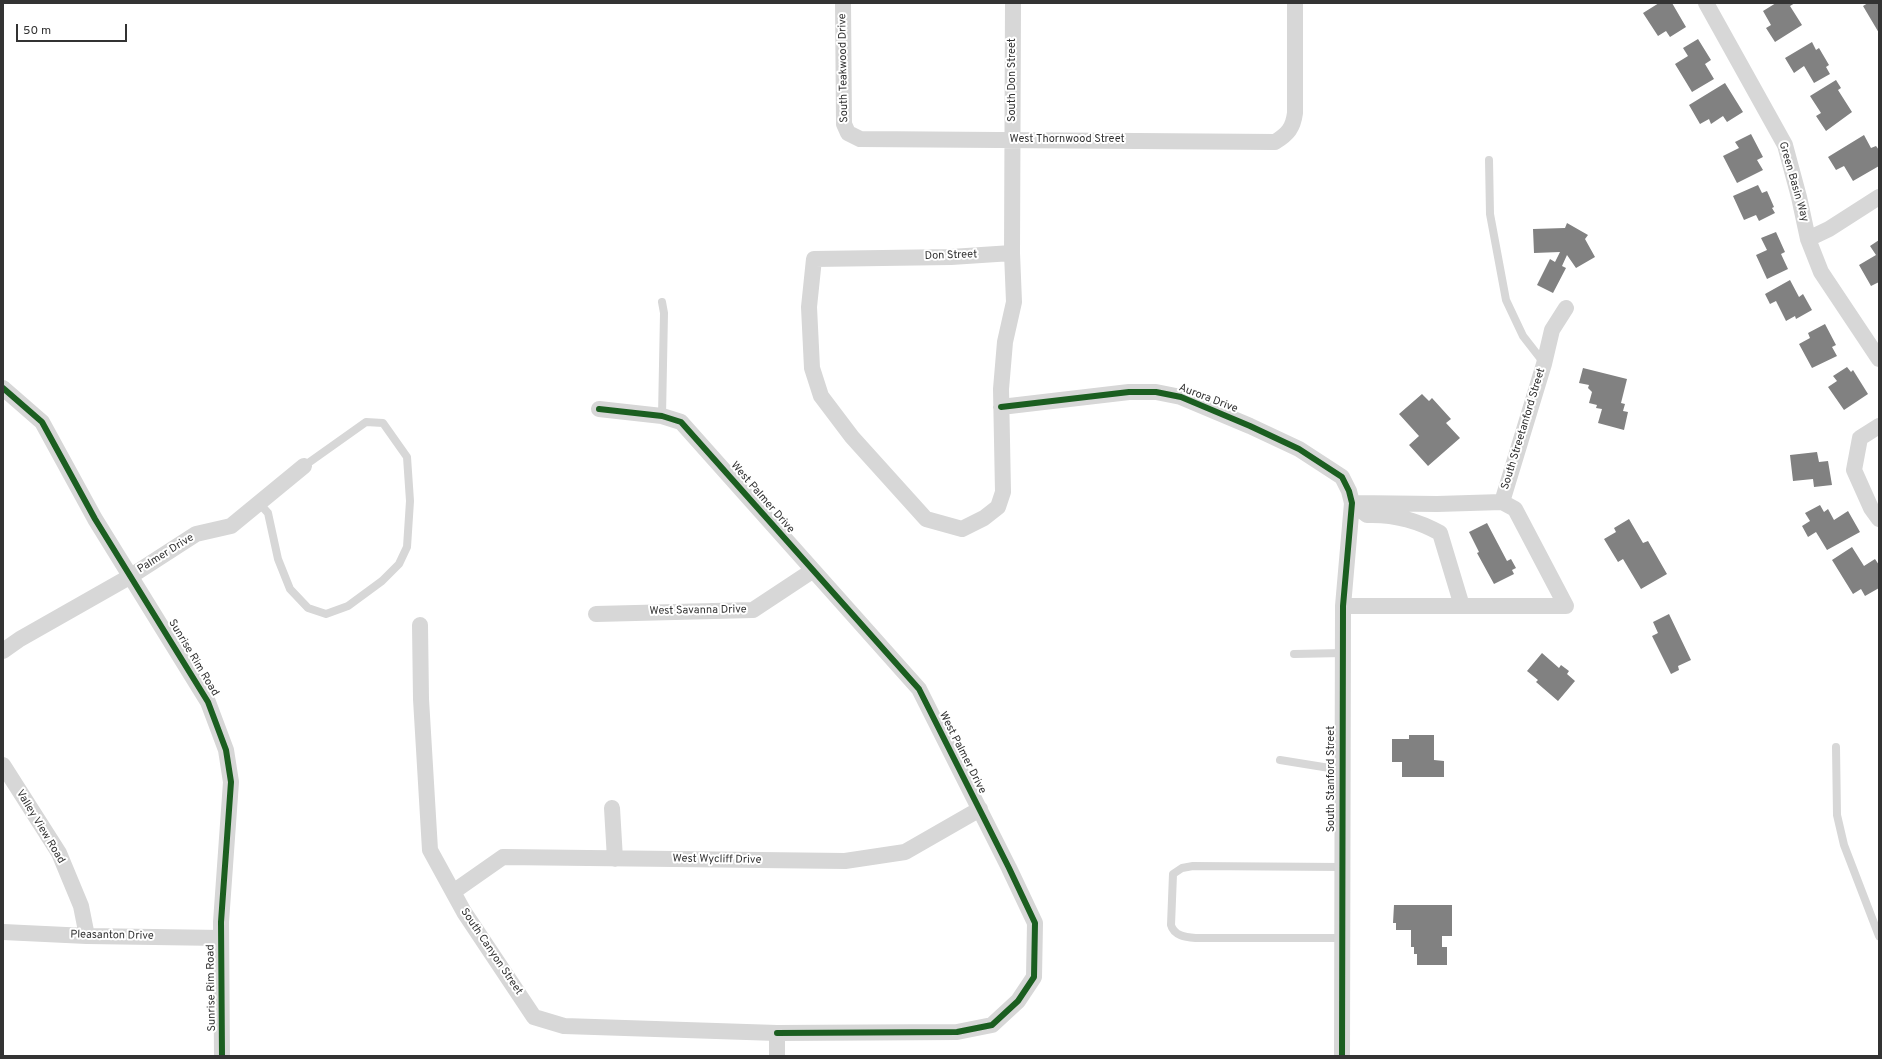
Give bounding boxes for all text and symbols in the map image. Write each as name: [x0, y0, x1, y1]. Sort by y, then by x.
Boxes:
street label: South Teakwood Drive: [836, 13, 852, 123]
scale bar: [18, 16, 129, 42]
text: 50 m: [23, 23, 51, 39]
street label: South Don Street: [1006, 38, 1020, 122]
street label: West Thornwood Street: [1009, 133, 1125, 147]
street label: Green Basin Way: [1775, 140, 1811, 224]
street label: Don Street: [925, 248, 977, 264]
street label: South Streetanford Street: [1499, 367, 1549, 491]
street label: Aurora Drive: [1177, 382, 1239, 416]
street label: West Palmer Drive: [727, 460, 797, 536]
street label: Palmer Drive: [135, 531, 197, 577]
street label: West Savanna Drive: [649, 604, 747, 618]
street label: Sunrise Rim Road: [165, 617, 221, 699]
street label: West Palmer Drive: [936, 710, 988, 796]
street label: South Stanford Street: [1325, 726, 1339, 832]
street label: Valley View Road: [13, 788, 67, 866]
street label: West Wycliff Drive: [673, 853, 761, 867]
street label: South Canyon Street: [457, 906, 525, 998]
street label: Pleasanton Drive: [70, 929, 154, 943]
street label: Sunrise Rim Road: [205, 944, 219, 1032]

